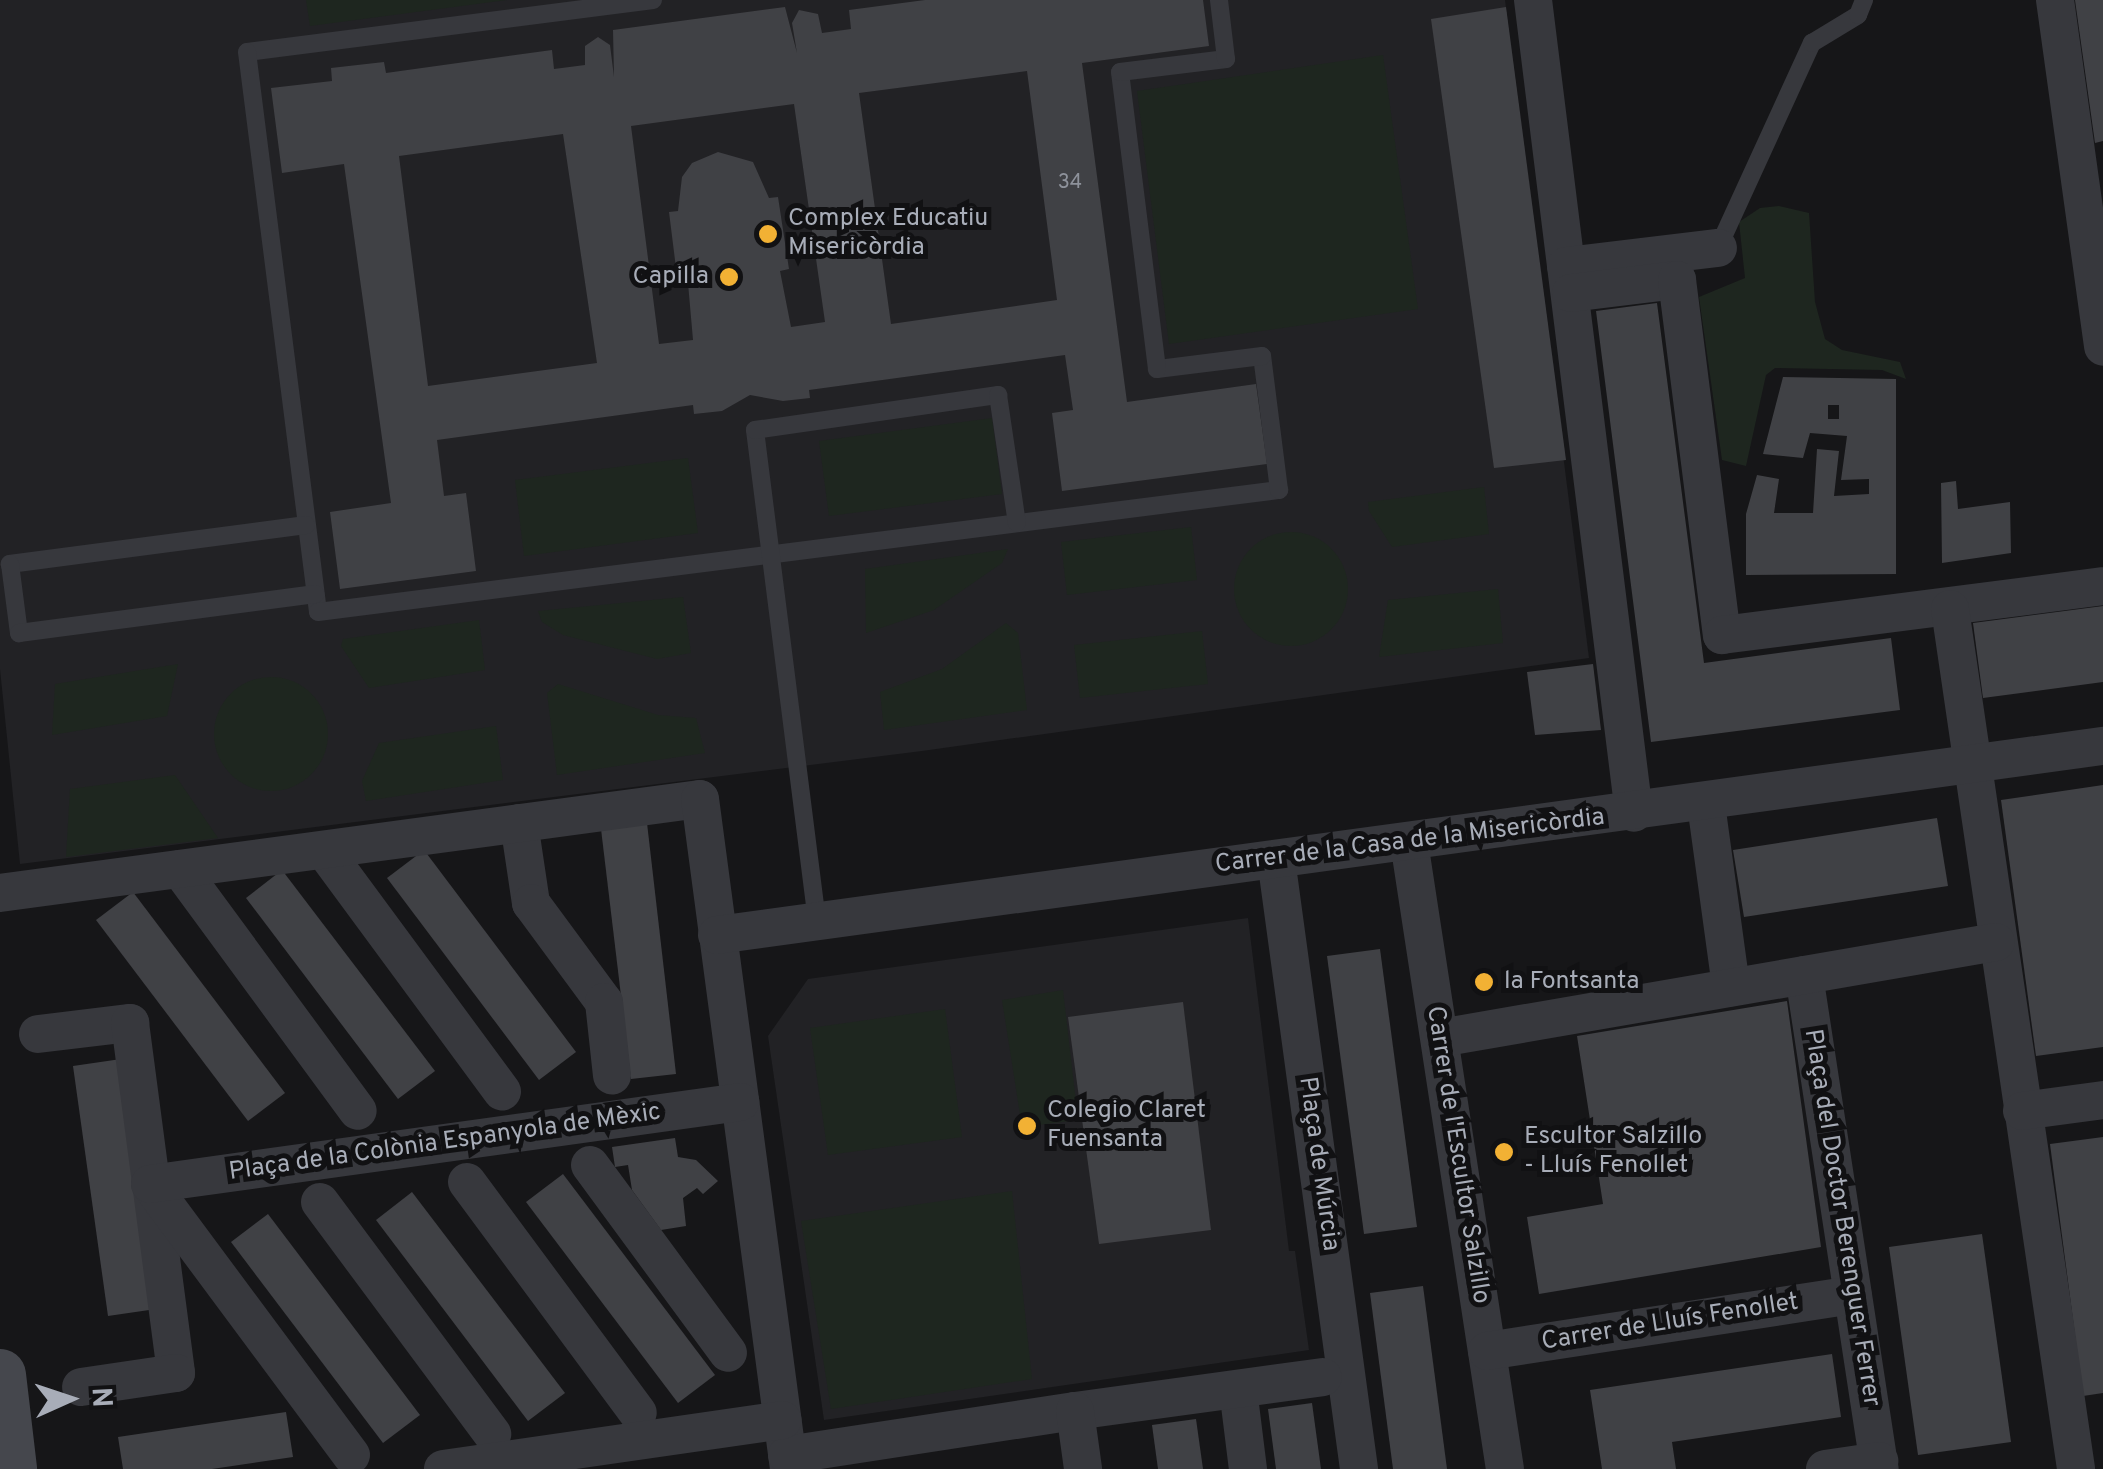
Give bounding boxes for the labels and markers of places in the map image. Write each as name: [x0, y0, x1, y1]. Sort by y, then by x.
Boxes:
place label: Complex Educatiu Misericòrdia: [788, 205, 988, 264]
marker: Complex Educatiu Misericòrdia: [757, 223, 779, 245]
place label: Capilla: [633, 262, 709, 292]
marker: Capilla: [718, 266, 740, 288]
place label: la Fontsanta: [1504, 967, 1639, 997]
marker: la Fontsanta: [1473, 971, 1495, 993]
place label: Colegio Claret Fuensanta: [1047, 1097, 1206, 1156]
marker: Colegio Claret Fuensanta: [1016, 1115, 1038, 1137]
place label: Escultor Salzillo - Lluís Fenollet: [1524, 1123, 1702, 1182]
marker: Escultor Salzillo - Lluís Fenollet: [1493, 1141, 1515, 1163]

